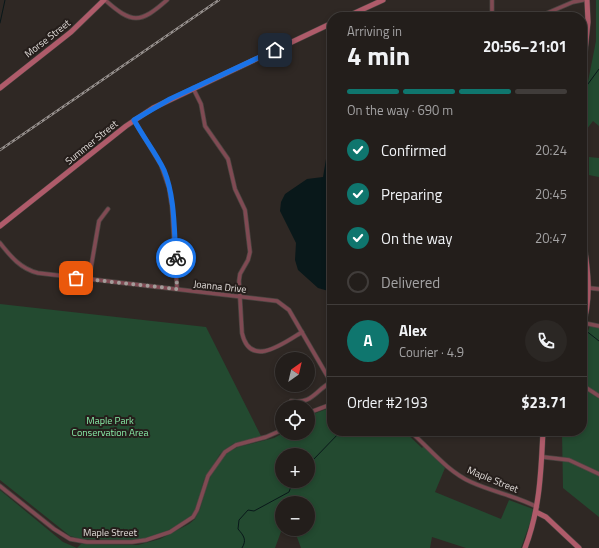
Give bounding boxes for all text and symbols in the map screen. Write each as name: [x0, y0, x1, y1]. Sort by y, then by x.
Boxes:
street label: Morse Street: [21, 15, 74, 61]
text: Arriving in: [347, 21, 402, 41]
pin: [258, 33, 292, 67]
text: 20:56–21:01: [483, 35, 567, 58]
text: 4 min: [347, 36, 410, 75]
icon: home: [264, 39, 286, 61]
text: On the way · 690 m: [347, 100, 453, 120]
street label: Summer Street: [62, 116, 121, 168]
icon: check: [347, 139, 369, 161]
text: Confirmed: [381, 139, 446, 162]
text: 20:24: [535, 140, 567, 160]
icon: check: [347, 183, 369, 205]
text: Preparing: [381, 183, 442, 206]
text: 20:45: [535, 184, 567, 204]
icon: check: [347, 227, 369, 249]
text: On the way: [381, 227, 453, 250]
text: 20:47: [535, 228, 567, 248]
courier: [156, 238, 196, 278]
icon: bike: [165, 247, 187, 269]
pin: [59, 261, 93, 295]
icon: bag: [65, 267, 87, 289]
text: Delivered: [381, 271, 440, 294]
street label: Joanna Drive: [193, 276, 247, 297]
text: Alex: [399, 319, 427, 342]
button: phone: [525, 320, 567, 362]
text: A: [363, 329, 373, 352]
text: Courier · 4.9: [399, 342, 464, 362]
north arrow: [275, 352, 315, 392]
map controls: [275, 352, 315, 536]
text: Order #2193: [347, 391, 428, 414]
text: $23.71: [521, 391, 567, 414]
button: locate: [275, 400, 315, 440]
park label: Maple Park Conservation Area: [72, 413, 148, 440]
button: +: [275, 448, 315, 488]
street label: Maple Street: [465, 462, 521, 497]
button: −: [275, 496, 315, 536]
street label: Maple Street: [83, 525, 137, 540]

